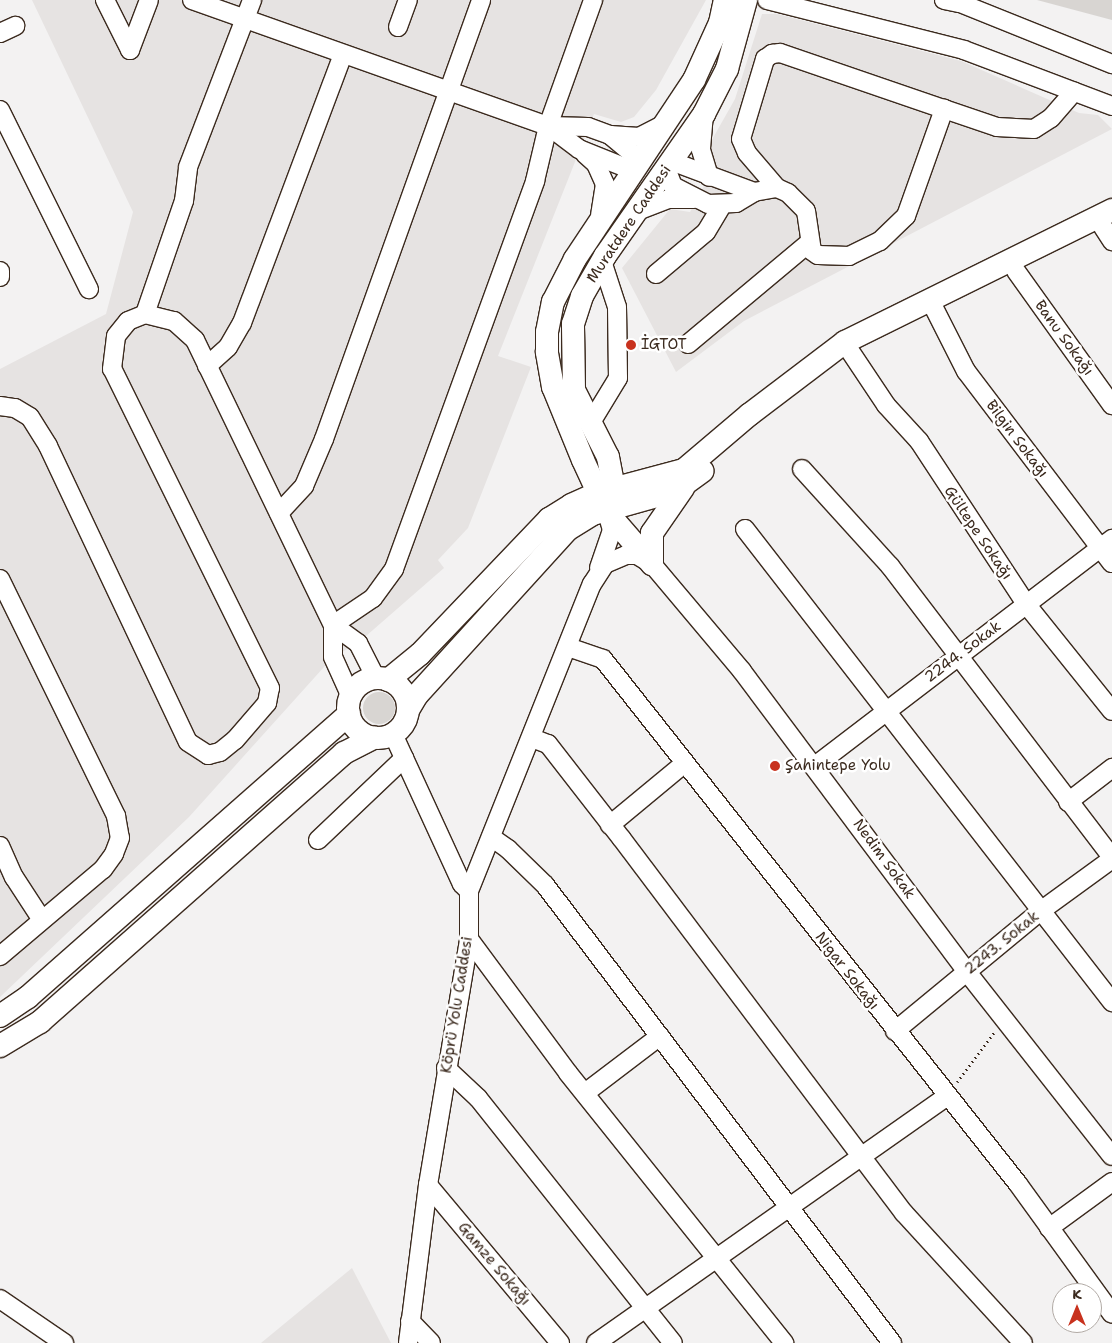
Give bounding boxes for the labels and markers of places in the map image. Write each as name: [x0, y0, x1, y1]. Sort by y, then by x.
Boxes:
place label: İGTOT: [641, 336, 687, 354]
marker: İGTOT: [625, 339, 637, 351]
place label: Şahintepe Yolu: [785, 757, 891, 775]
marker: Şahintepe Yolu: [769, 760, 781, 772]

